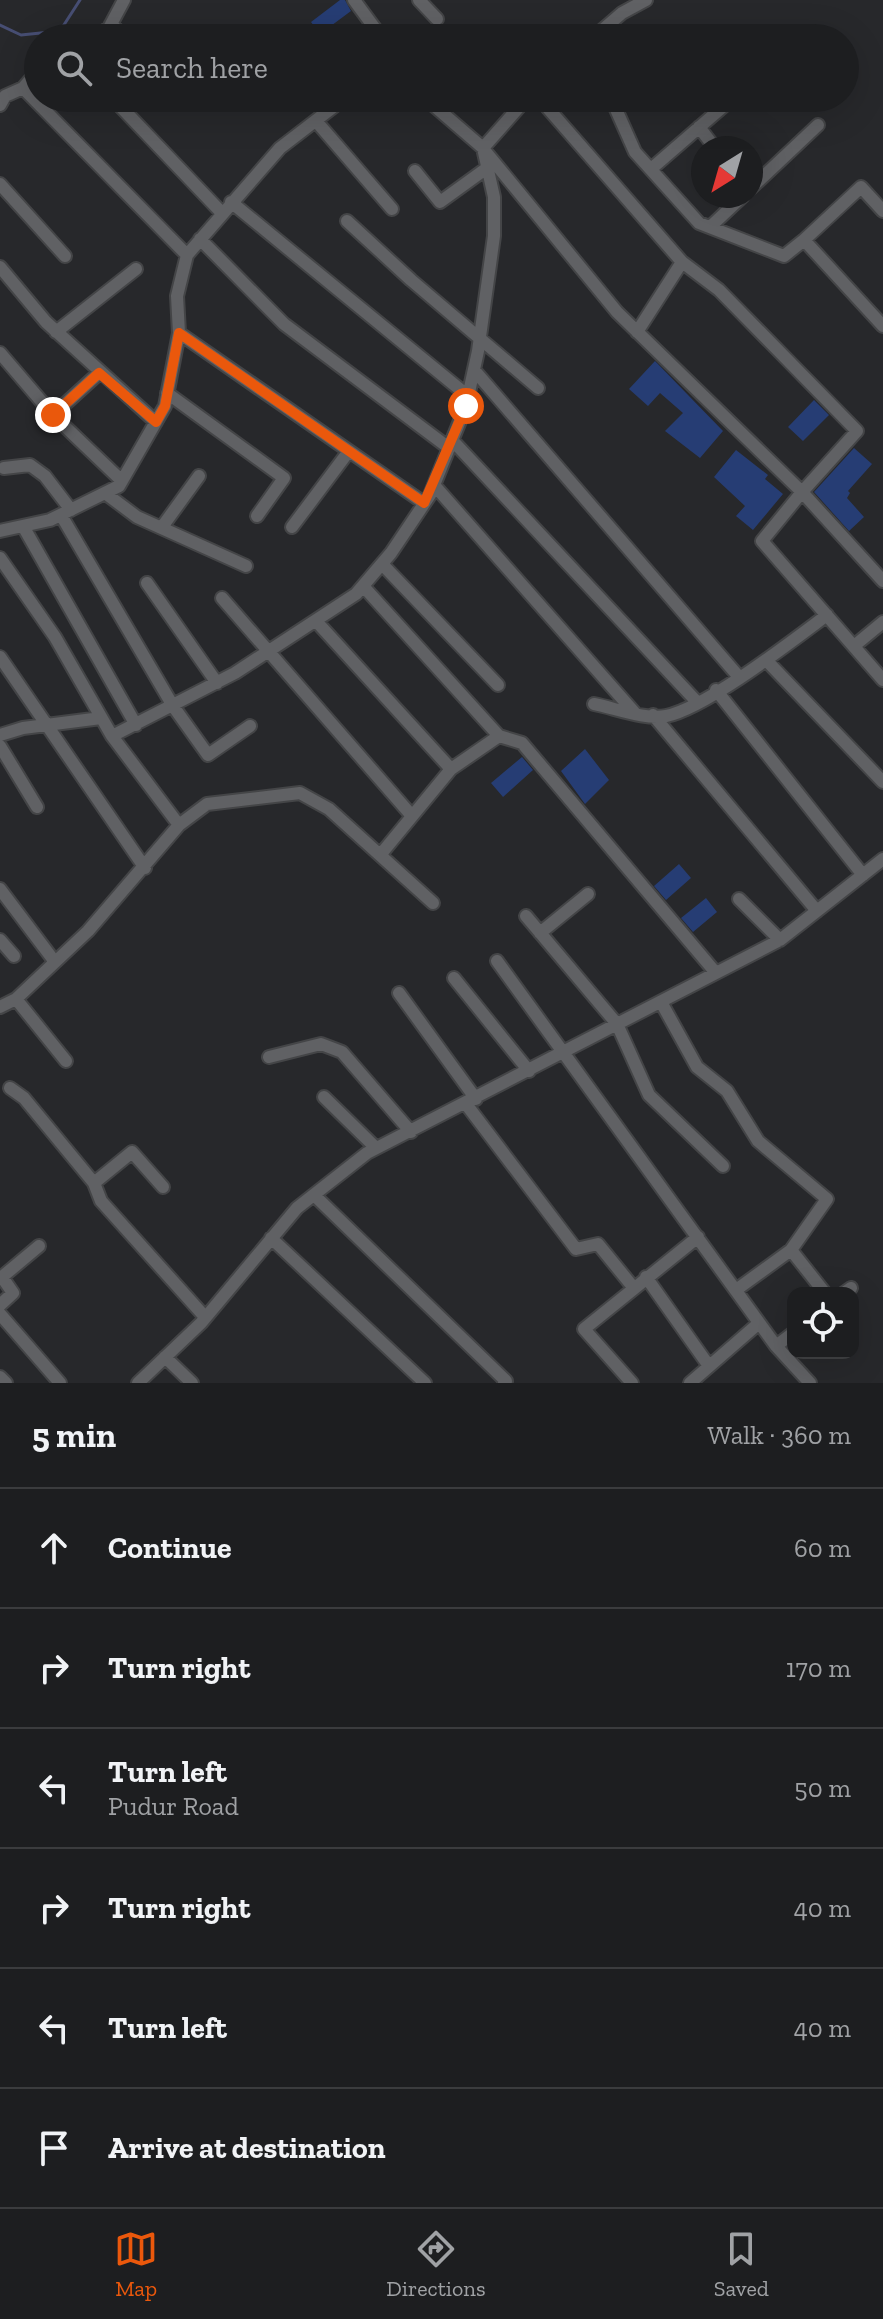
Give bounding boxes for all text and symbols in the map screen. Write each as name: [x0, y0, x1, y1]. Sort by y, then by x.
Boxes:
search box: [24, 24, 859, 112]
icon: search: [52, 46, 96, 90]
text: Search here: [116, 50, 268, 86]
north arrow: [691, 136, 763, 208]
route start: [448, 388, 484, 424]
route end: [35, 397, 71, 433]
map controls: [787, 1287, 859, 1359]
button: locate: [787, 1287, 859, 1359]
text: 5 min: [32, 1415, 116, 1456]
text: Walk · 360 m: [708, 1419, 851, 1451]
icon: ahead: [32, 1526, 76, 1570]
text: Continue: [108, 1530, 232, 1566]
text: 60 m: [794, 1532, 851, 1564]
icon: right: [32, 1646, 76, 1690]
text: Turn right: [108, 1650, 250, 1686]
text: 170 m: [786, 1652, 851, 1684]
text: Turn left: [108, 1754, 227, 1790]
icon: left: [32, 1766, 76, 1810]
text: 50 m: [794, 1772, 851, 1804]
text: Pudur Road: [108, 1790, 239, 1822]
icon: right: [32, 1886, 76, 1930]
text: Turn right: [108, 1890, 250, 1926]
text: 40 m: [794, 1892, 851, 1924]
icon: left: [32, 2006, 76, 2050]
text: Turn left: [108, 2010, 227, 2046]
text: 40 m: [794, 2012, 851, 2044]
icon: arrive: [32, 2126, 76, 2170]
text: Arrive at destination: [108, 2130, 385, 2166]
tab: Map: [114, 2227, 158, 2302]
tab: Directions: [386, 2227, 486, 2302]
tab: Saved: [714, 2227, 769, 2302]

